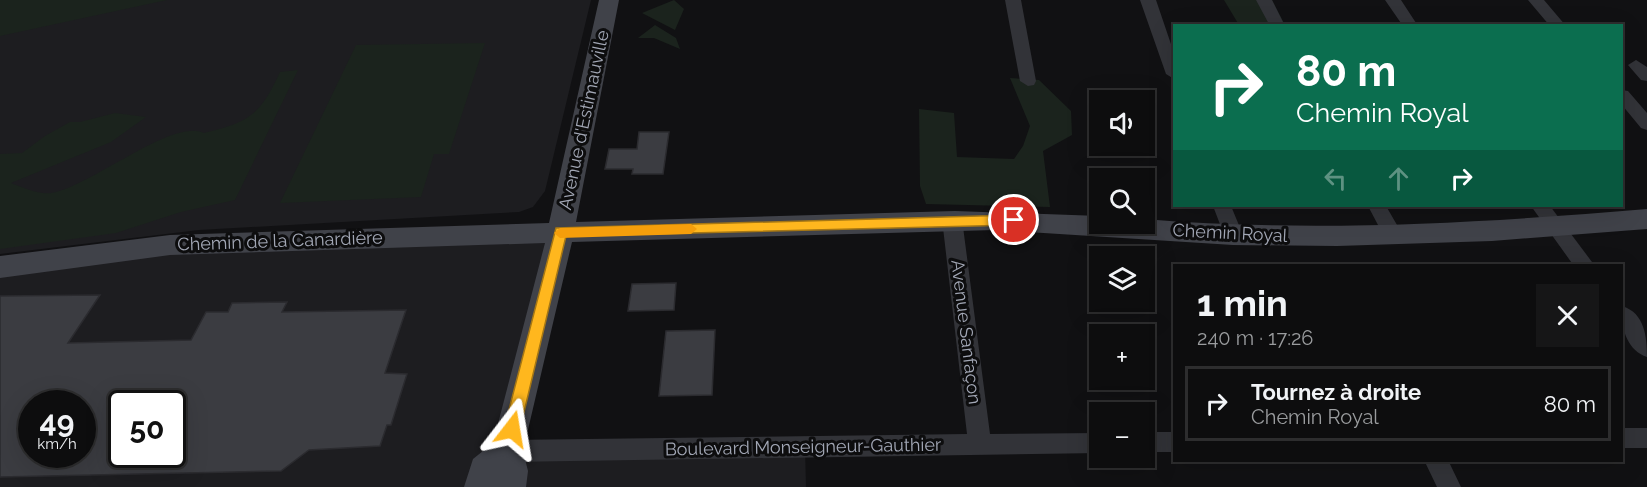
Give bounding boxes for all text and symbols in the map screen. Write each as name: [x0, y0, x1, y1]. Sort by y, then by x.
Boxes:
street label: Avenue d'Estimauville: [554, 28, 613, 212]
text: 80 m: [1296, 47, 1396, 96]
icon: right: [1197, 48, 1275, 126]
map controls: [1089, 90, 1155, 468]
button: sound: [1089, 90, 1155, 156]
text: Chemin Royal: [1296, 97, 1469, 128]
icon: left: [1319, 162, 1352, 195]
icon: ahead: [1382, 162, 1415, 195]
icon: right: [1445, 162, 1478, 195]
button: search: [1089, 168, 1155, 234]
pin: [988, 194, 1039, 245]
icon: arrive: [997, 203, 1030, 236]
street label: Chemin Royal: [1172, 219, 1288, 246]
street label: Chemin de la Canardière: [177, 226, 383, 255]
button: layers: [1089, 246, 1155, 312]
street label: Avenue Sanfaçon: [947, 258, 986, 405]
text: 1 min: [1197, 282, 1288, 324]
button: close: [1536, 284, 1599, 347]
button: +: [1089, 324, 1155, 390]
text: 240 m · 17:26: [1197, 326, 1313, 350]
text: Tournez à droite: [1251, 379, 1421, 405]
icon: right: [1200, 387, 1233, 420]
speed limit sign: 50: [108, 390, 186, 468]
text: 80 m: [1544, 391, 1596, 417]
position arrow: [480, 397, 544, 461]
button: −: [1089, 402, 1155, 468]
text: 49: [40, 404, 74, 439]
text: Chemin Royal: [1251, 405, 1379, 429]
street label: Boulevard Monseigneur-Gauthier: [665, 434, 942, 459]
text: km/h: [37, 435, 77, 453]

